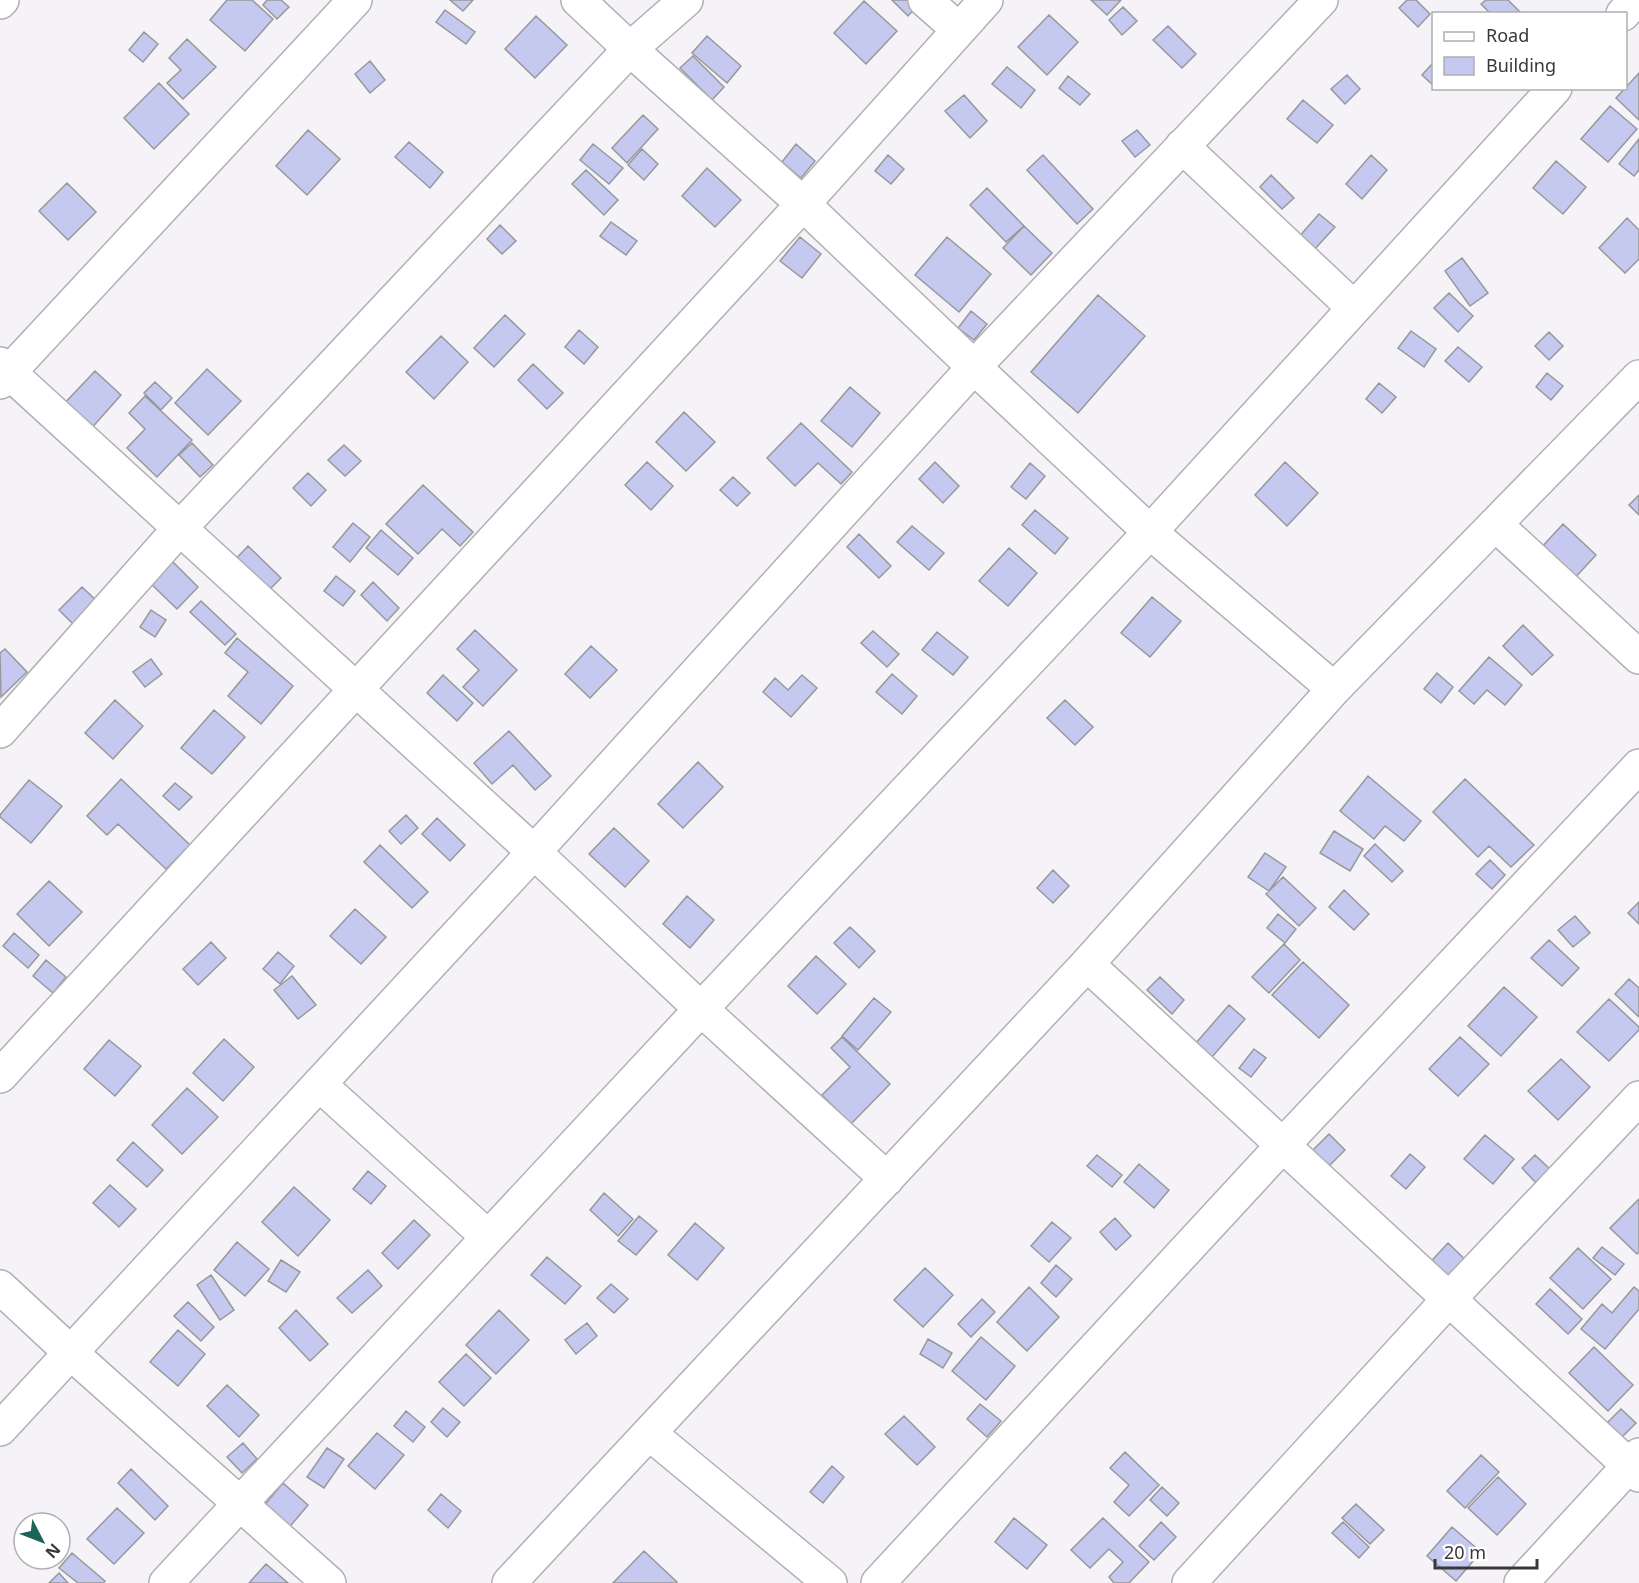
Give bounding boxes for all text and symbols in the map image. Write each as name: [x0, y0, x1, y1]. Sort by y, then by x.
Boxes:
legend: [1432, 12, 1627, 90]
text: Road: [1486, 23, 1529, 47]
text: Building: [1486, 53, 1556, 77]
north arrow: [12, 1511, 72, 1571]
scale bar: [1435, 1532, 1537, 1570]
text: N: [41, 1539, 66, 1563]
text: 20 m: [1444, 1540, 1486, 1564]

